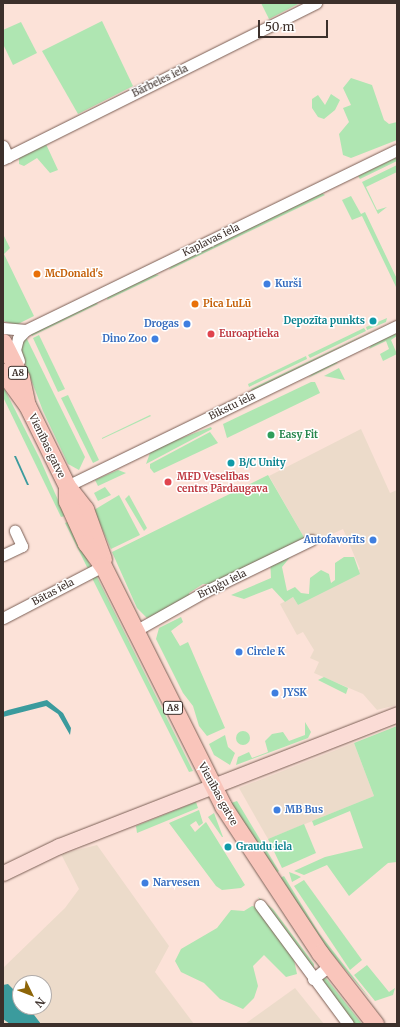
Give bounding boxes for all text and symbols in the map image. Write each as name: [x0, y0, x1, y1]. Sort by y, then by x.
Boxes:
scale bar: [260, 12, 330, 38]
text: 50 m: [265, 19, 294, 34]
street label: Bārbeles iela: [130, 62, 190, 100]
street label: Kaplavas iela: [181, 221, 241, 259]
place label: McDonald's: [45, 268, 103, 280]
marker: McDonald's: [32, 269, 42, 279]
place label: Kurši: [275, 278, 302, 290]
marker: Kurši: [262, 279, 272, 289]
place label: Pica LuLū: [203, 298, 251, 310]
marker: Pica LuLū: [190, 299, 200, 309]
place label: Depozīta punkts: [283, 315, 365, 327]
marker: Depozīta punkts: [368, 316, 378, 326]
place label: Drogas: [144, 318, 179, 330]
marker: Drogas: [182, 319, 192, 329]
place label: Euroaptieka: [219, 328, 279, 340]
marker: Euroaptieka: [206, 329, 216, 339]
place label: Dino Zoo: [102, 333, 147, 345]
marker: Dino Zoo: [150, 334, 160, 344]
road number: A8: [8, 366, 28, 380]
street label: Bikstu iela: [207, 390, 257, 422]
street label: Vienības gatve: [26, 412, 68, 480]
place label: Easy Fit: [279, 429, 318, 441]
marker: Easy Fit: [266, 430, 276, 440]
place label: B/C Unity: [239, 457, 286, 469]
marker: B/C Unity: [226, 458, 236, 468]
place label: MFD Veselības centrs Pārdaugava: [177, 470, 268, 494]
marker: MFD Veselības centrs Pārdaugava: [162, 476, 174, 488]
place label: Autofavorīts: [304, 534, 365, 546]
marker: Autofavorīts: [368, 535, 378, 545]
street label: Briņģu iela: [196, 567, 248, 601]
street label: Bātas iela: [30, 576, 76, 608]
place label: Circle K: [247, 646, 285, 658]
marker: Circle K: [234, 647, 244, 657]
place label: JYSK: [283, 687, 307, 699]
marker: JYSK: [270, 688, 280, 698]
road number: A8: [163, 701, 183, 715]
street label: Vienības gatve: [196, 761, 240, 827]
place label: MB Bus: [285, 804, 323, 816]
marker: MB Bus: [272, 805, 282, 815]
place label: Graudu iela: [236, 841, 292, 853]
marker: Graudu iela: [223, 842, 233, 852]
place label: Narvesen: [153, 877, 200, 889]
marker: Narvesen: [140, 878, 150, 888]
north arrow: [12, 975, 52, 1015]
text: N: [32, 995, 48, 1010]

